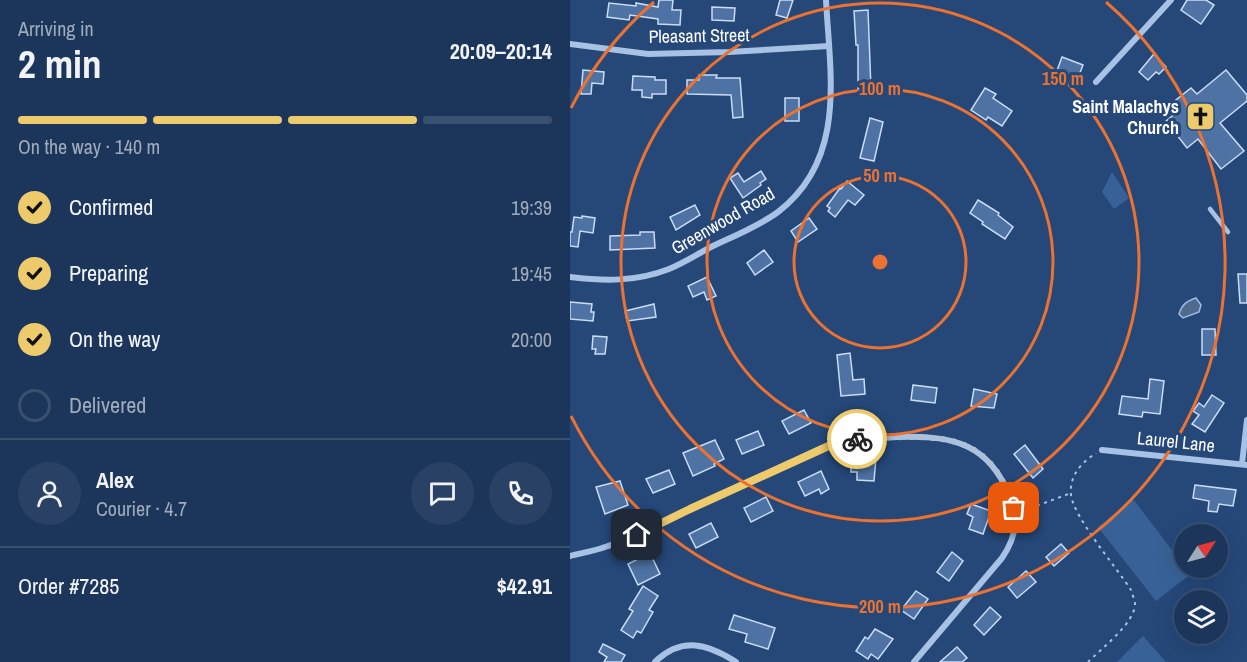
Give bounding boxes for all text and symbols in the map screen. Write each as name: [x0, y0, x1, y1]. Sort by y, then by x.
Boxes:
text: Arriving in: [18, 15, 94, 42]
street label: Pleasant Street: [648, 22, 750, 49]
text: 20:09–20:14: [450, 36, 552, 66]
text: 2 min: [18, 38, 102, 90]
text: 150 m: [1042, 66, 1084, 91]
text: 100 m: [859, 76, 901, 101]
place label: Saint Malachys Church: [1072, 94, 1179, 140]
church icon: Saint Malachys Church: [1184, 101, 1216, 133]
text: On the way · 140 m: [18, 133, 160, 160]
text: 50 m: [863, 163, 897, 188]
street label: Greenwood Road: [666, 181, 779, 260]
icon: check: [18, 191, 51, 224]
text: Confirmed: [69, 192, 153, 222]
text: 19:39: [511, 194, 552, 221]
centre of rings: [870, 252, 890, 272]
icon: check: [18, 257, 51, 290]
text: Preparing: [69, 258, 148, 288]
text: 19:45: [511, 260, 552, 287]
icon: check: [18, 323, 51, 356]
text: On the way: [69, 324, 160, 354]
text: 20:00: [511, 326, 552, 353]
text: Delivered: [69, 390, 146, 420]
courier: [827, 409, 887, 469]
icon: bike: [841, 423, 874, 456]
street label: Laurel Lane: [1136, 425, 1216, 458]
button: person: [18, 462, 81, 525]
button: chat: [411, 462, 474, 525]
button: phone: [489, 462, 552, 525]
text: Alex: [96, 465, 134, 495]
pin: [988, 482, 1039, 533]
icon: bag: [997, 491, 1030, 524]
text: Courier · 4.7: [96, 495, 187, 522]
pin: [611, 509, 662, 560]
icon: home: [620, 518, 653, 551]
north arrow: [1174, 524, 1228, 578]
map controls: [1174, 524, 1228, 644]
text: Order #7285: [18, 571, 119, 601]
text: $42.91: [497, 571, 552, 601]
button: layers: [1174, 590, 1228, 644]
text: 200 m: [859, 594, 901, 619]

